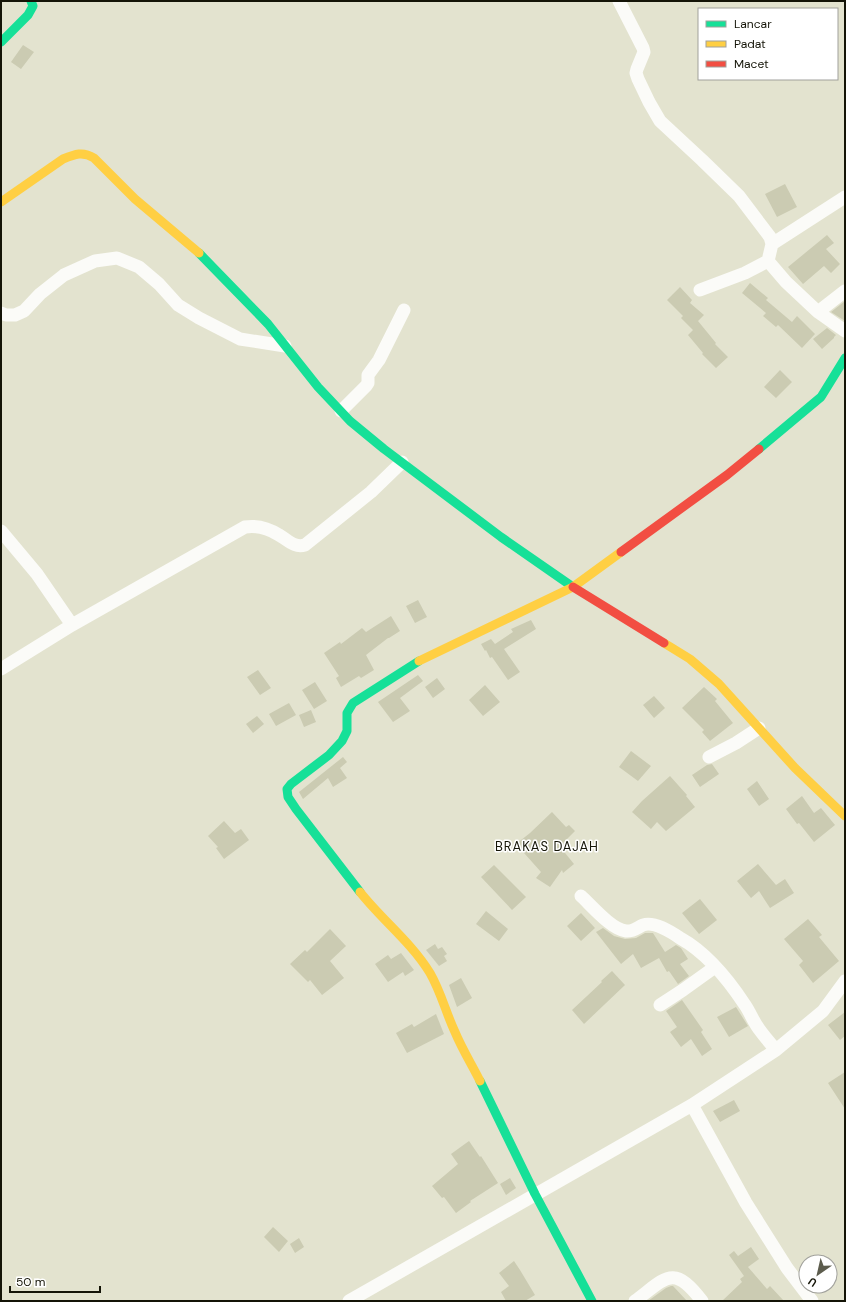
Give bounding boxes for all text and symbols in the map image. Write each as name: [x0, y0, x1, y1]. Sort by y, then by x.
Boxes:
legend: [698, 8, 838, 80]
text: Lancar: [734, 16, 772, 32]
text: Padat: [734, 36, 766, 52]
text: Macet: [734, 56, 769, 72]
district label: BRAKAS DAJAH: [495, 838, 599, 855]
north arrow: [798, 1254, 838, 1294]
scale bar: [10, 1268, 100, 1294]
text: 50 m: [16, 1274, 45, 1290]
text: U: [805, 1274, 819, 1290]

